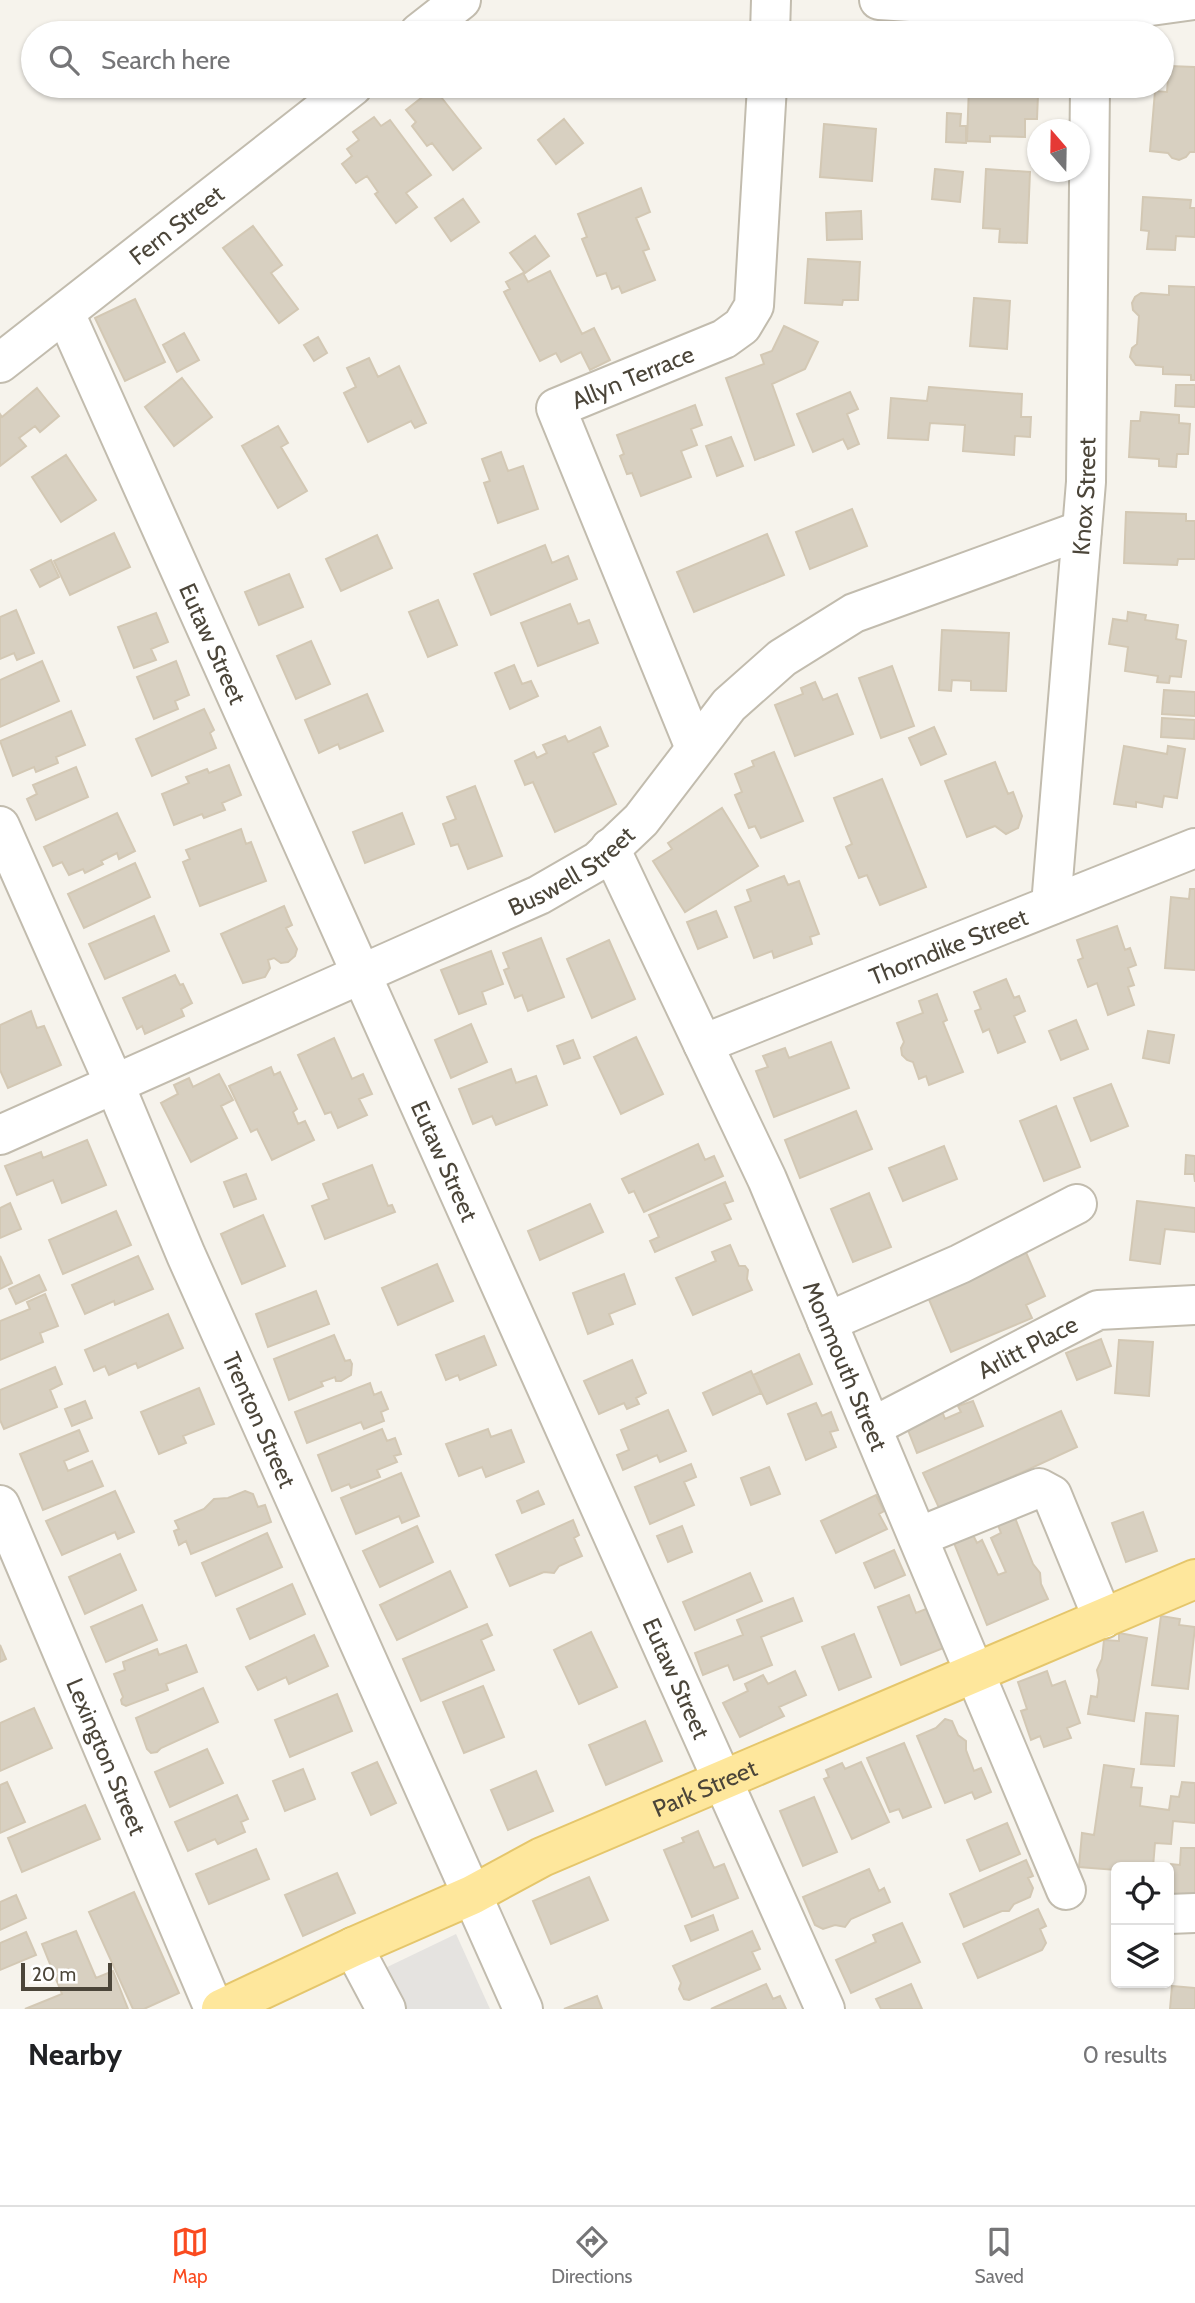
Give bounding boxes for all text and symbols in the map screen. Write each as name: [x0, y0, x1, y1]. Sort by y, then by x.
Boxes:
search box: [21, 21, 1174, 98]
icon: search: [45, 41, 83, 79]
text: Search here: [101, 44, 230, 76]
north arrow: [1027, 119, 1090, 182]
street label: Fern Street: [123, 179, 229, 271]
street label: Allyn Terrace: [567, 339, 698, 415]
street label: Knox Street: [1065, 437, 1101, 557]
street label: Eutaw Street: [173, 578, 253, 708]
street label: Buswell Street: [503, 820, 640, 921]
street label: Thorndike Street: [865, 902, 1032, 991]
street label: Eutaw Street: [405, 1096, 485, 1226]
street label: Monmouth Street: [797, 1277, 894, 1455]
street label: Arlitt Place: [973, 1309, 1082, 1384]
street label: Trenton Street: [217, 1347, 302, 1492]
street label: Eutaw Street: [637, 1613, 716, 1743]
street label: Lexington Street: [61, 1673, 153, 1839]
street label: Park Street: [648, 1753, 761, 1823]
map controls: [1111, 1862, 1174, 1988]
button: locate: [1111, 1862, 1174, 1925]
button: layers: [1111, 1925, 1174, 1988]
scale bar: [21, 1960, 112, 1992]
text: 20 m: [32, 1963, 76, 1986]
text: Nearby: [28, 2036, 122, 2073]
text: 0 results: [1083, 2041, 1167, 2069]
tab: Map: [171, 2223, 209, 2288]
tab: Directions: [551, 2223, 632, 2288]
tab: Saved: [975, 2223, 1024, 2288]

